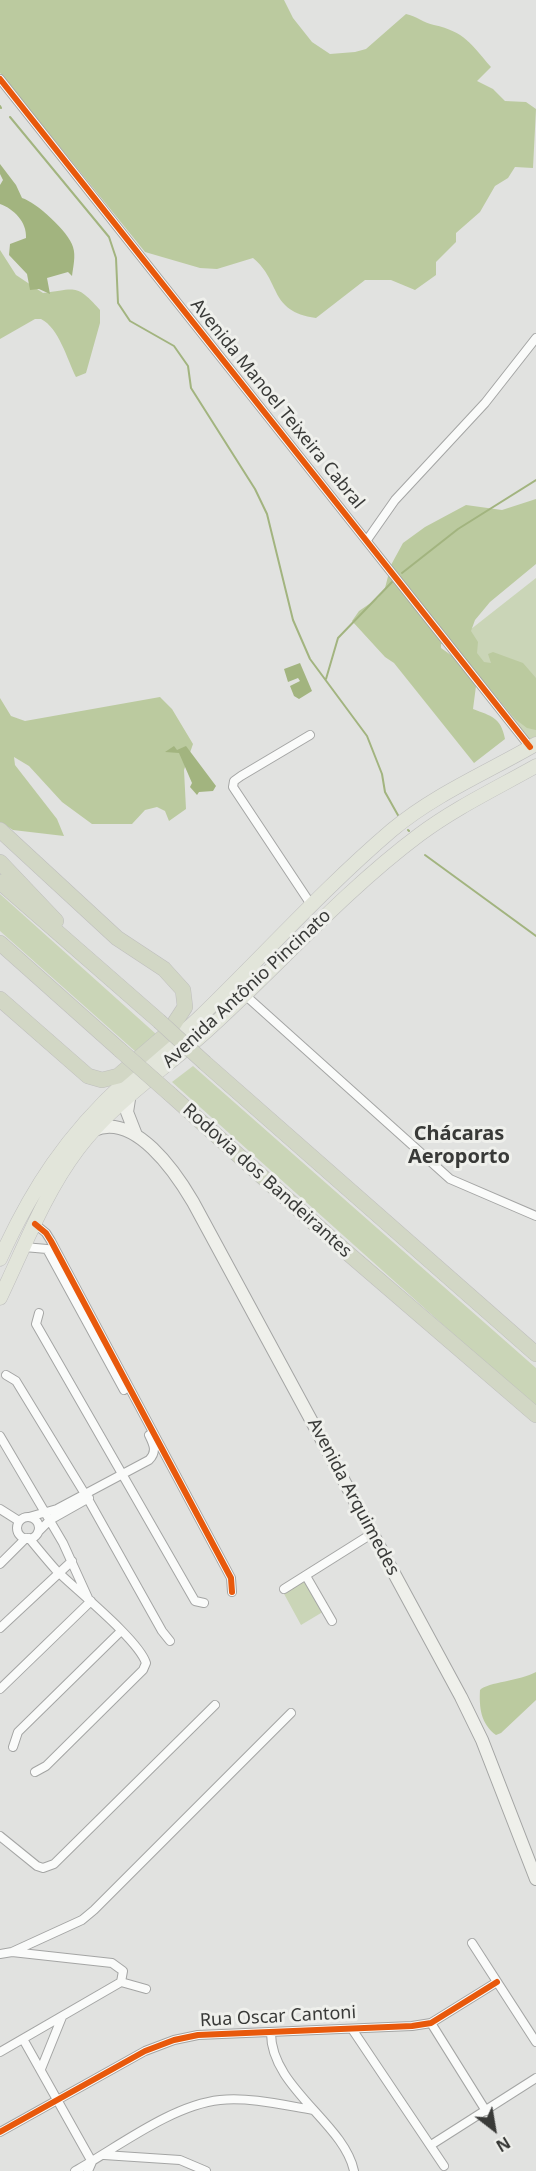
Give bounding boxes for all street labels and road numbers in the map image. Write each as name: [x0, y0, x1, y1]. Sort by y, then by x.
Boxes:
street label: Avenida Manoel Teixeira Cabral: [186, 295, 368, 513]
street label: Avenida Antônio Pincinato: [158, 905, 336, 1073]
street label: Rodovia dos Bandeirantes: [178, 1099, 356, 1263]
street label: Avenida Arquimedes: [302, 1415, 404, 1579]
street label: Rua Oscar Cantoni: [199, 2002, 357, 2032]

